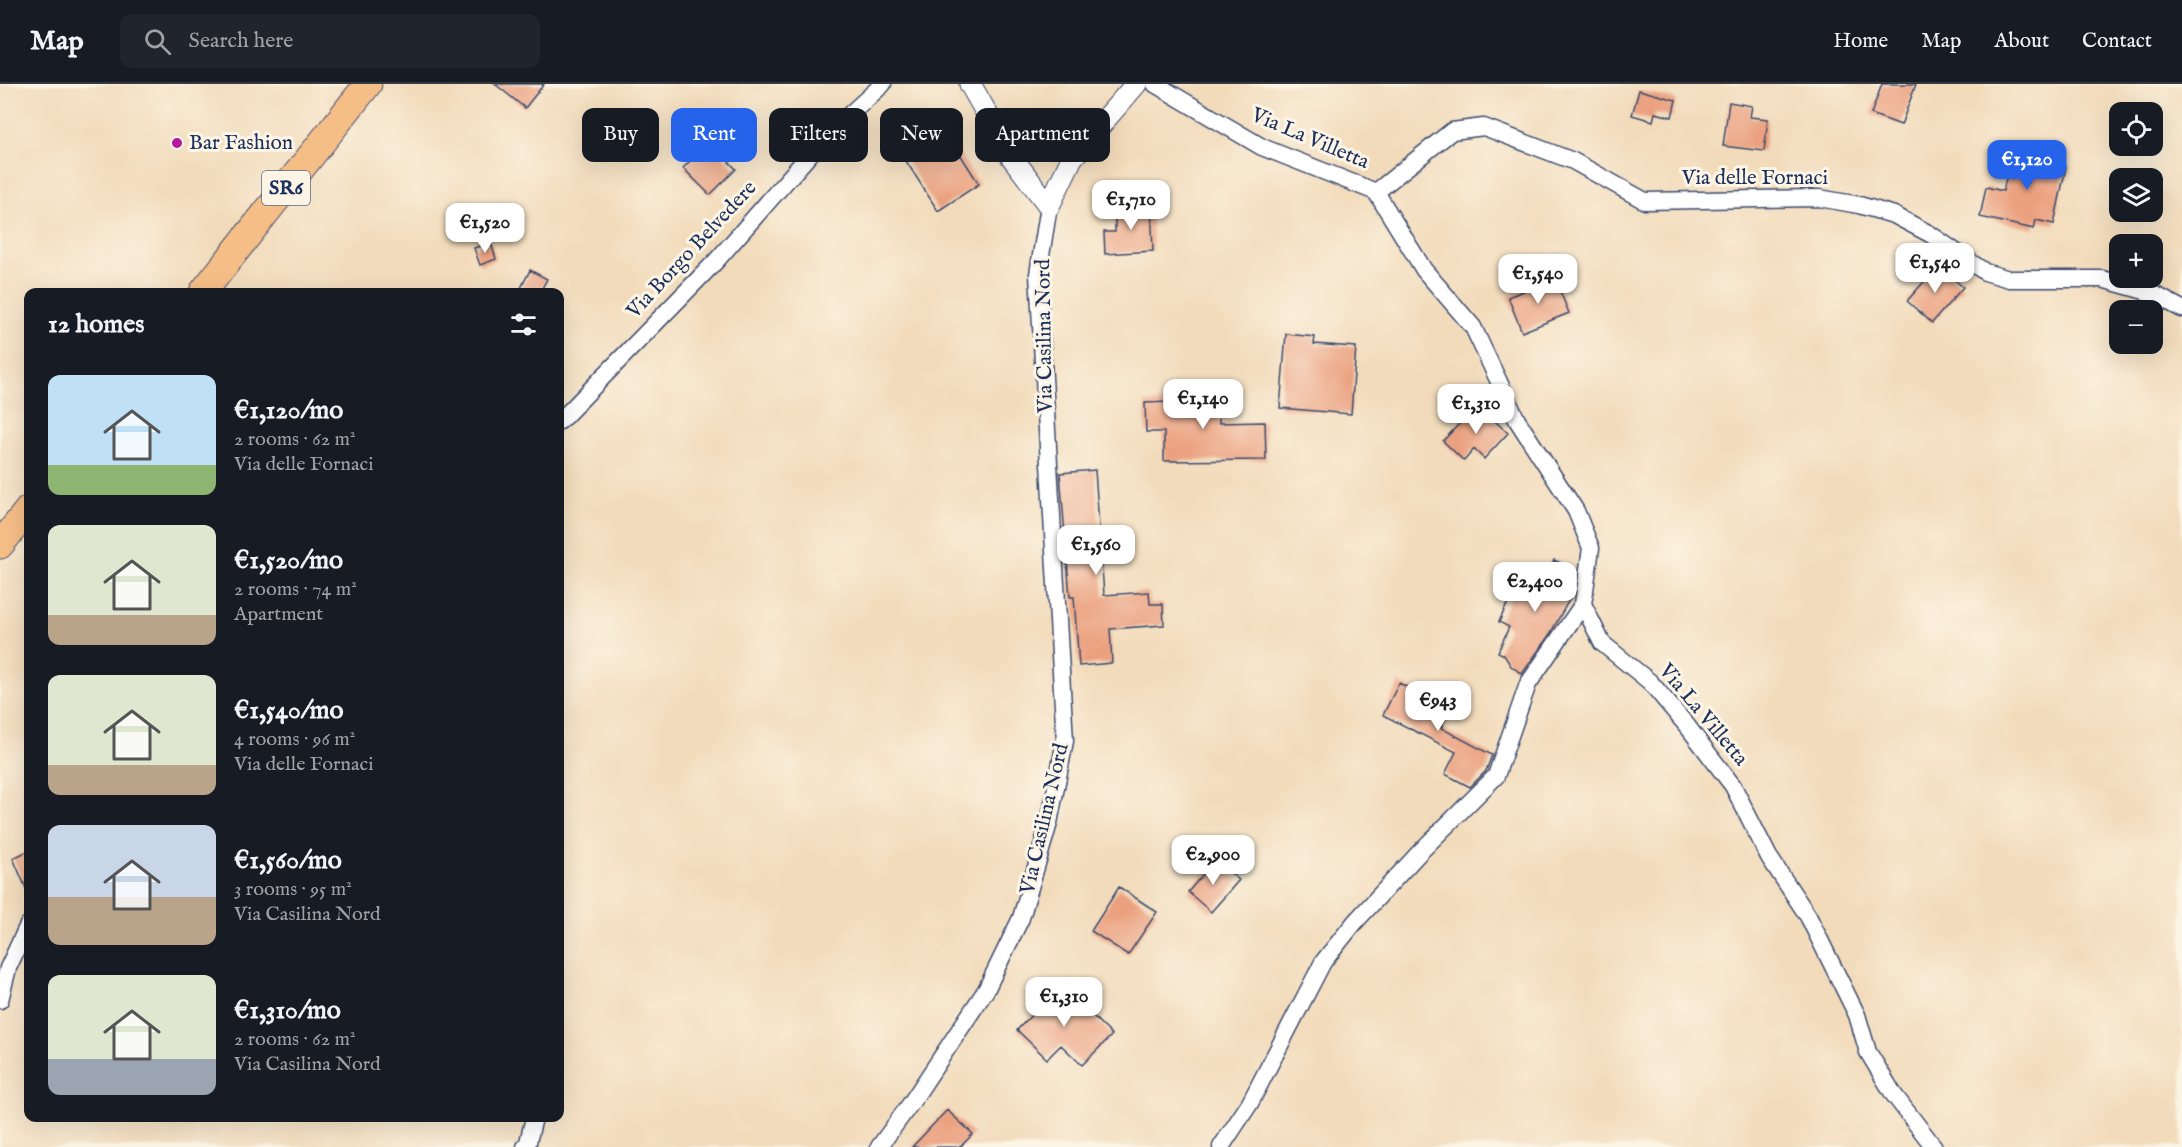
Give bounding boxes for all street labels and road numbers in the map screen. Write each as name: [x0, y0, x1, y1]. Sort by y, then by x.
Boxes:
street label: Via La Villetta: [1246, 102, 1374, 176]
street label: Via delle Fornaci: [1681, 165, 1828, 192]
road number: SR6: [262, 171, 310, 205]
street label: Via Borgo Belvedere: [620, 175, 763, 325]
street label: Via Casilina Nord: [1030, 258, 1060, 414]
street label: Via La Villetta: [1652, 657, 1754, 772]
street label: Via Casilina Nord: [1014, 740, 1076, 898]

